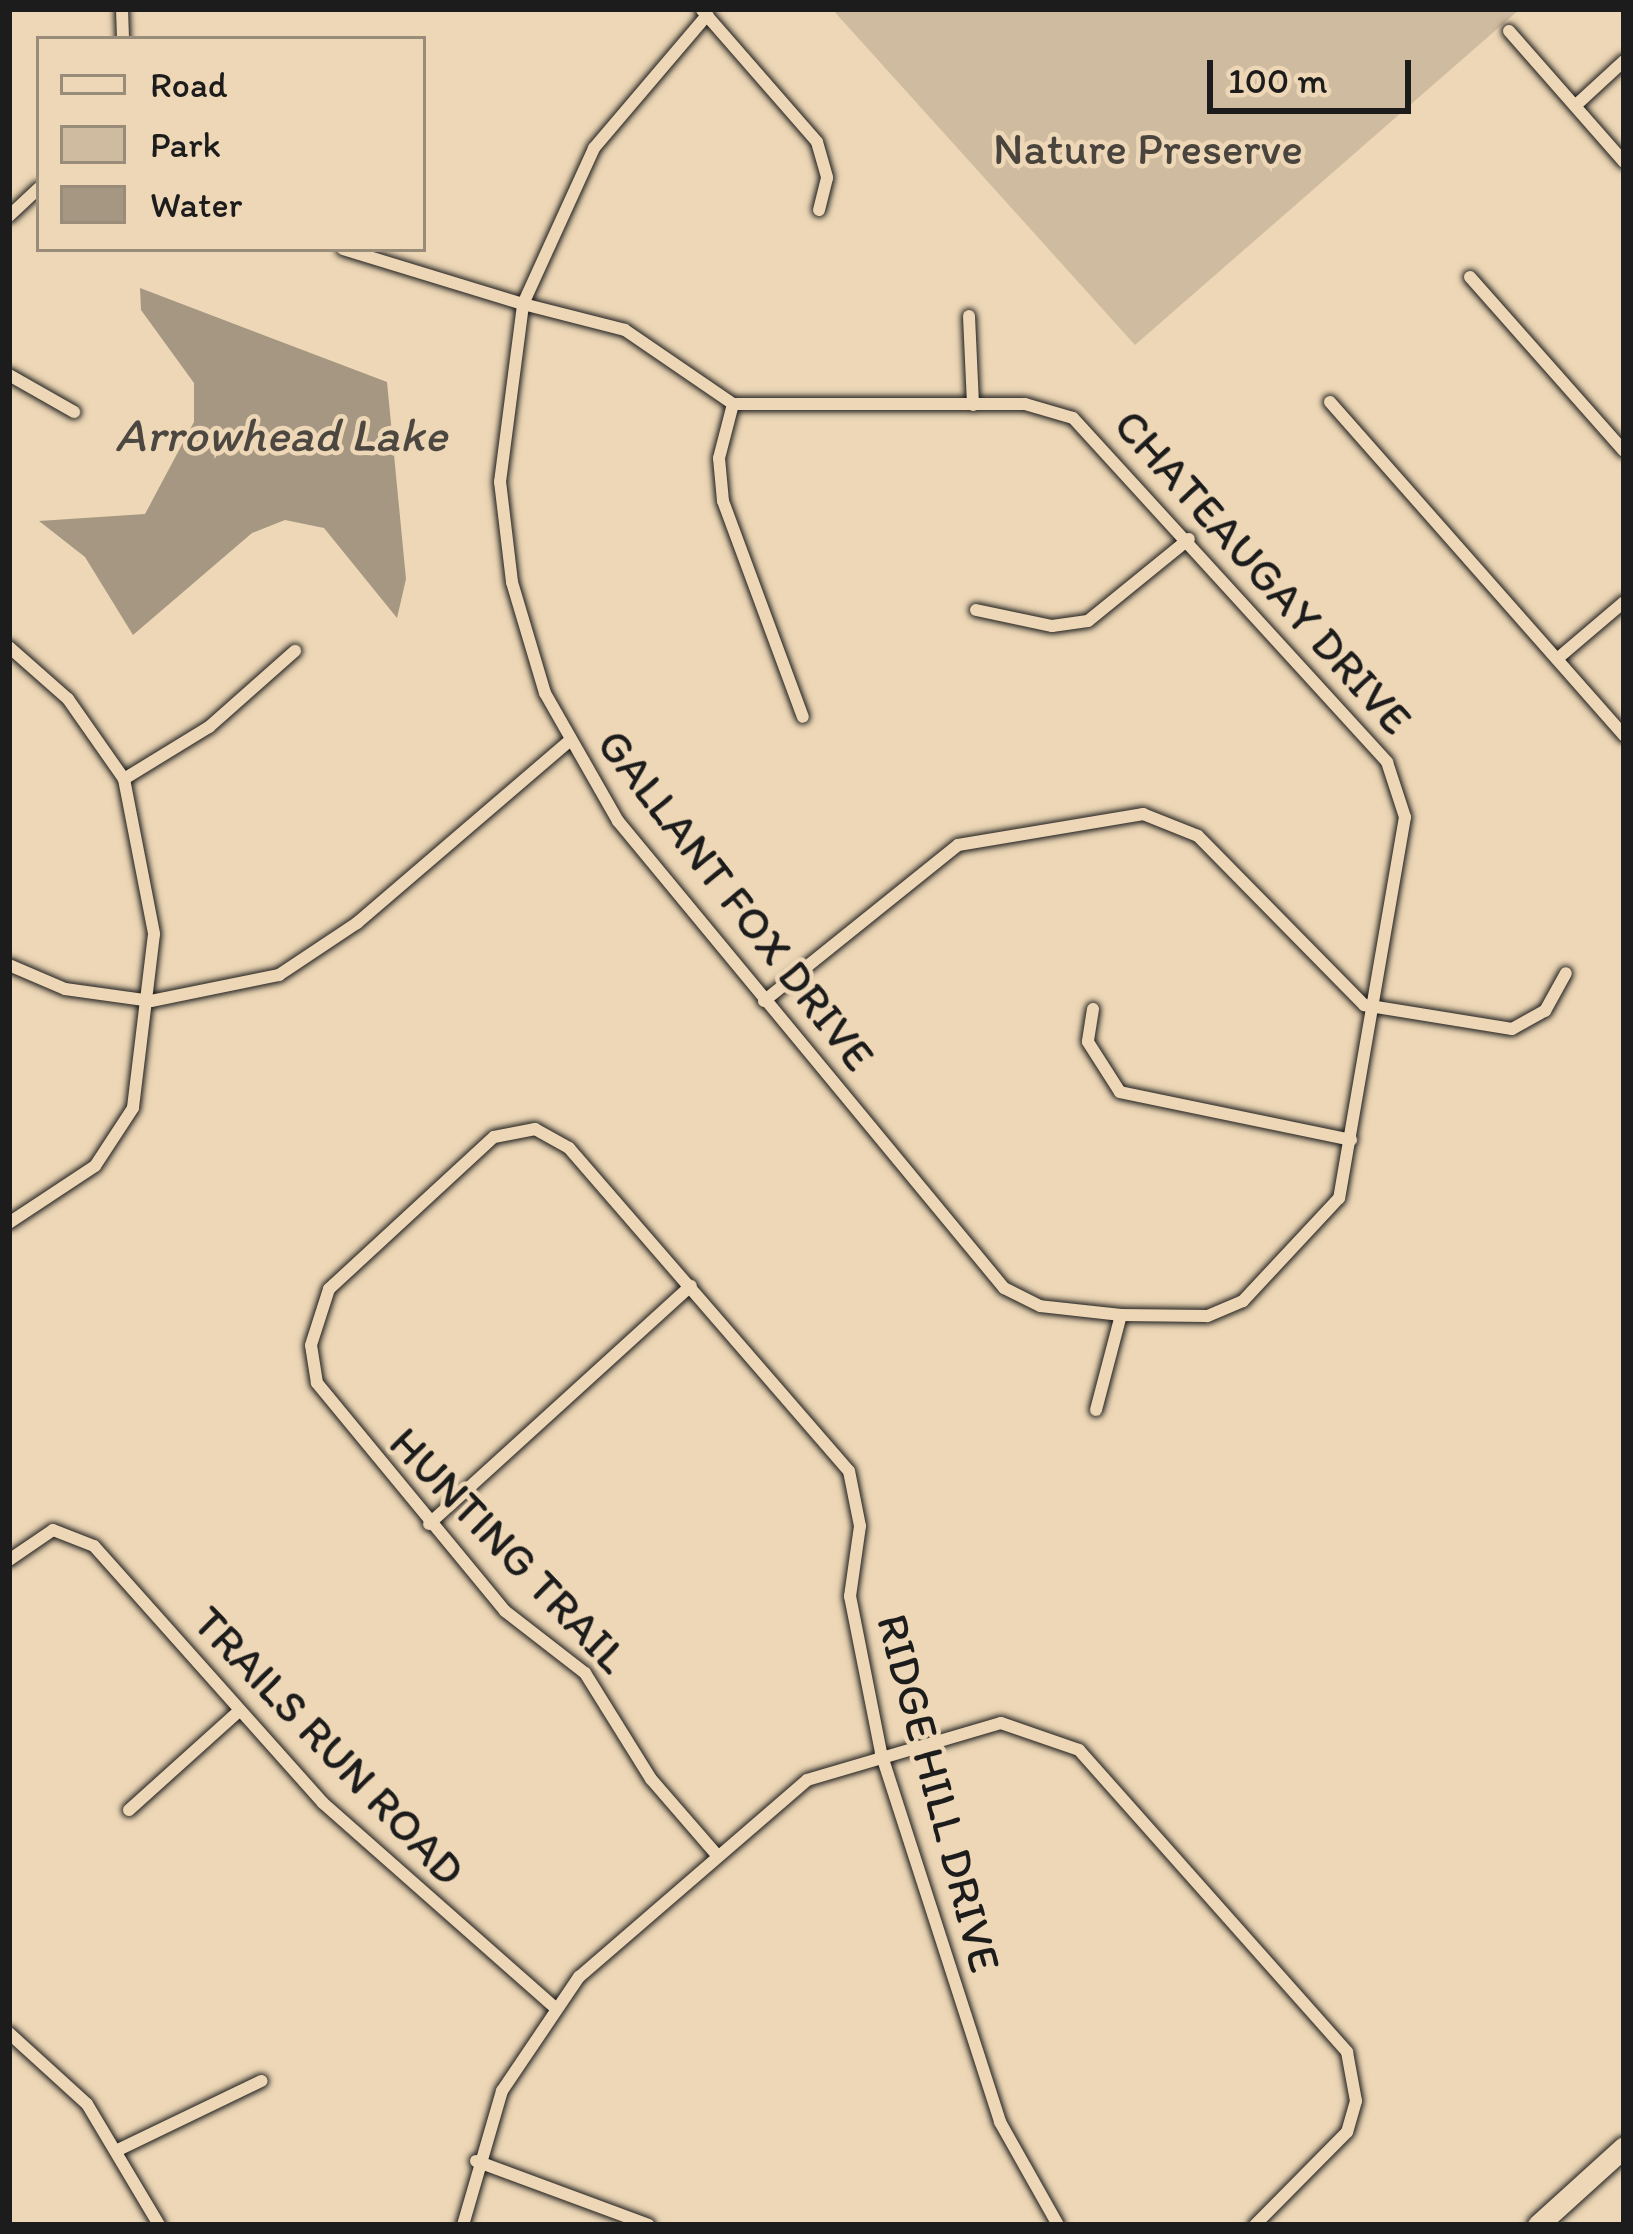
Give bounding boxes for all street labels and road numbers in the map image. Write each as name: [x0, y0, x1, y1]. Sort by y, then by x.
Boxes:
street label: CHATEAUGAY DRIVE: [1103, 398, 1423, 746]
street label: GALLANT FOX DRIVE: [586, 718, 886, 1082]
street label: HUNTING TRAIL: [380, 1418, 638, 1682]
street label: TRAILS RUN ROAD: [182, 1595, 476, 1897]
street label: RIDGE HILL DRIVE: [865, 1608, 1013, 1978]

